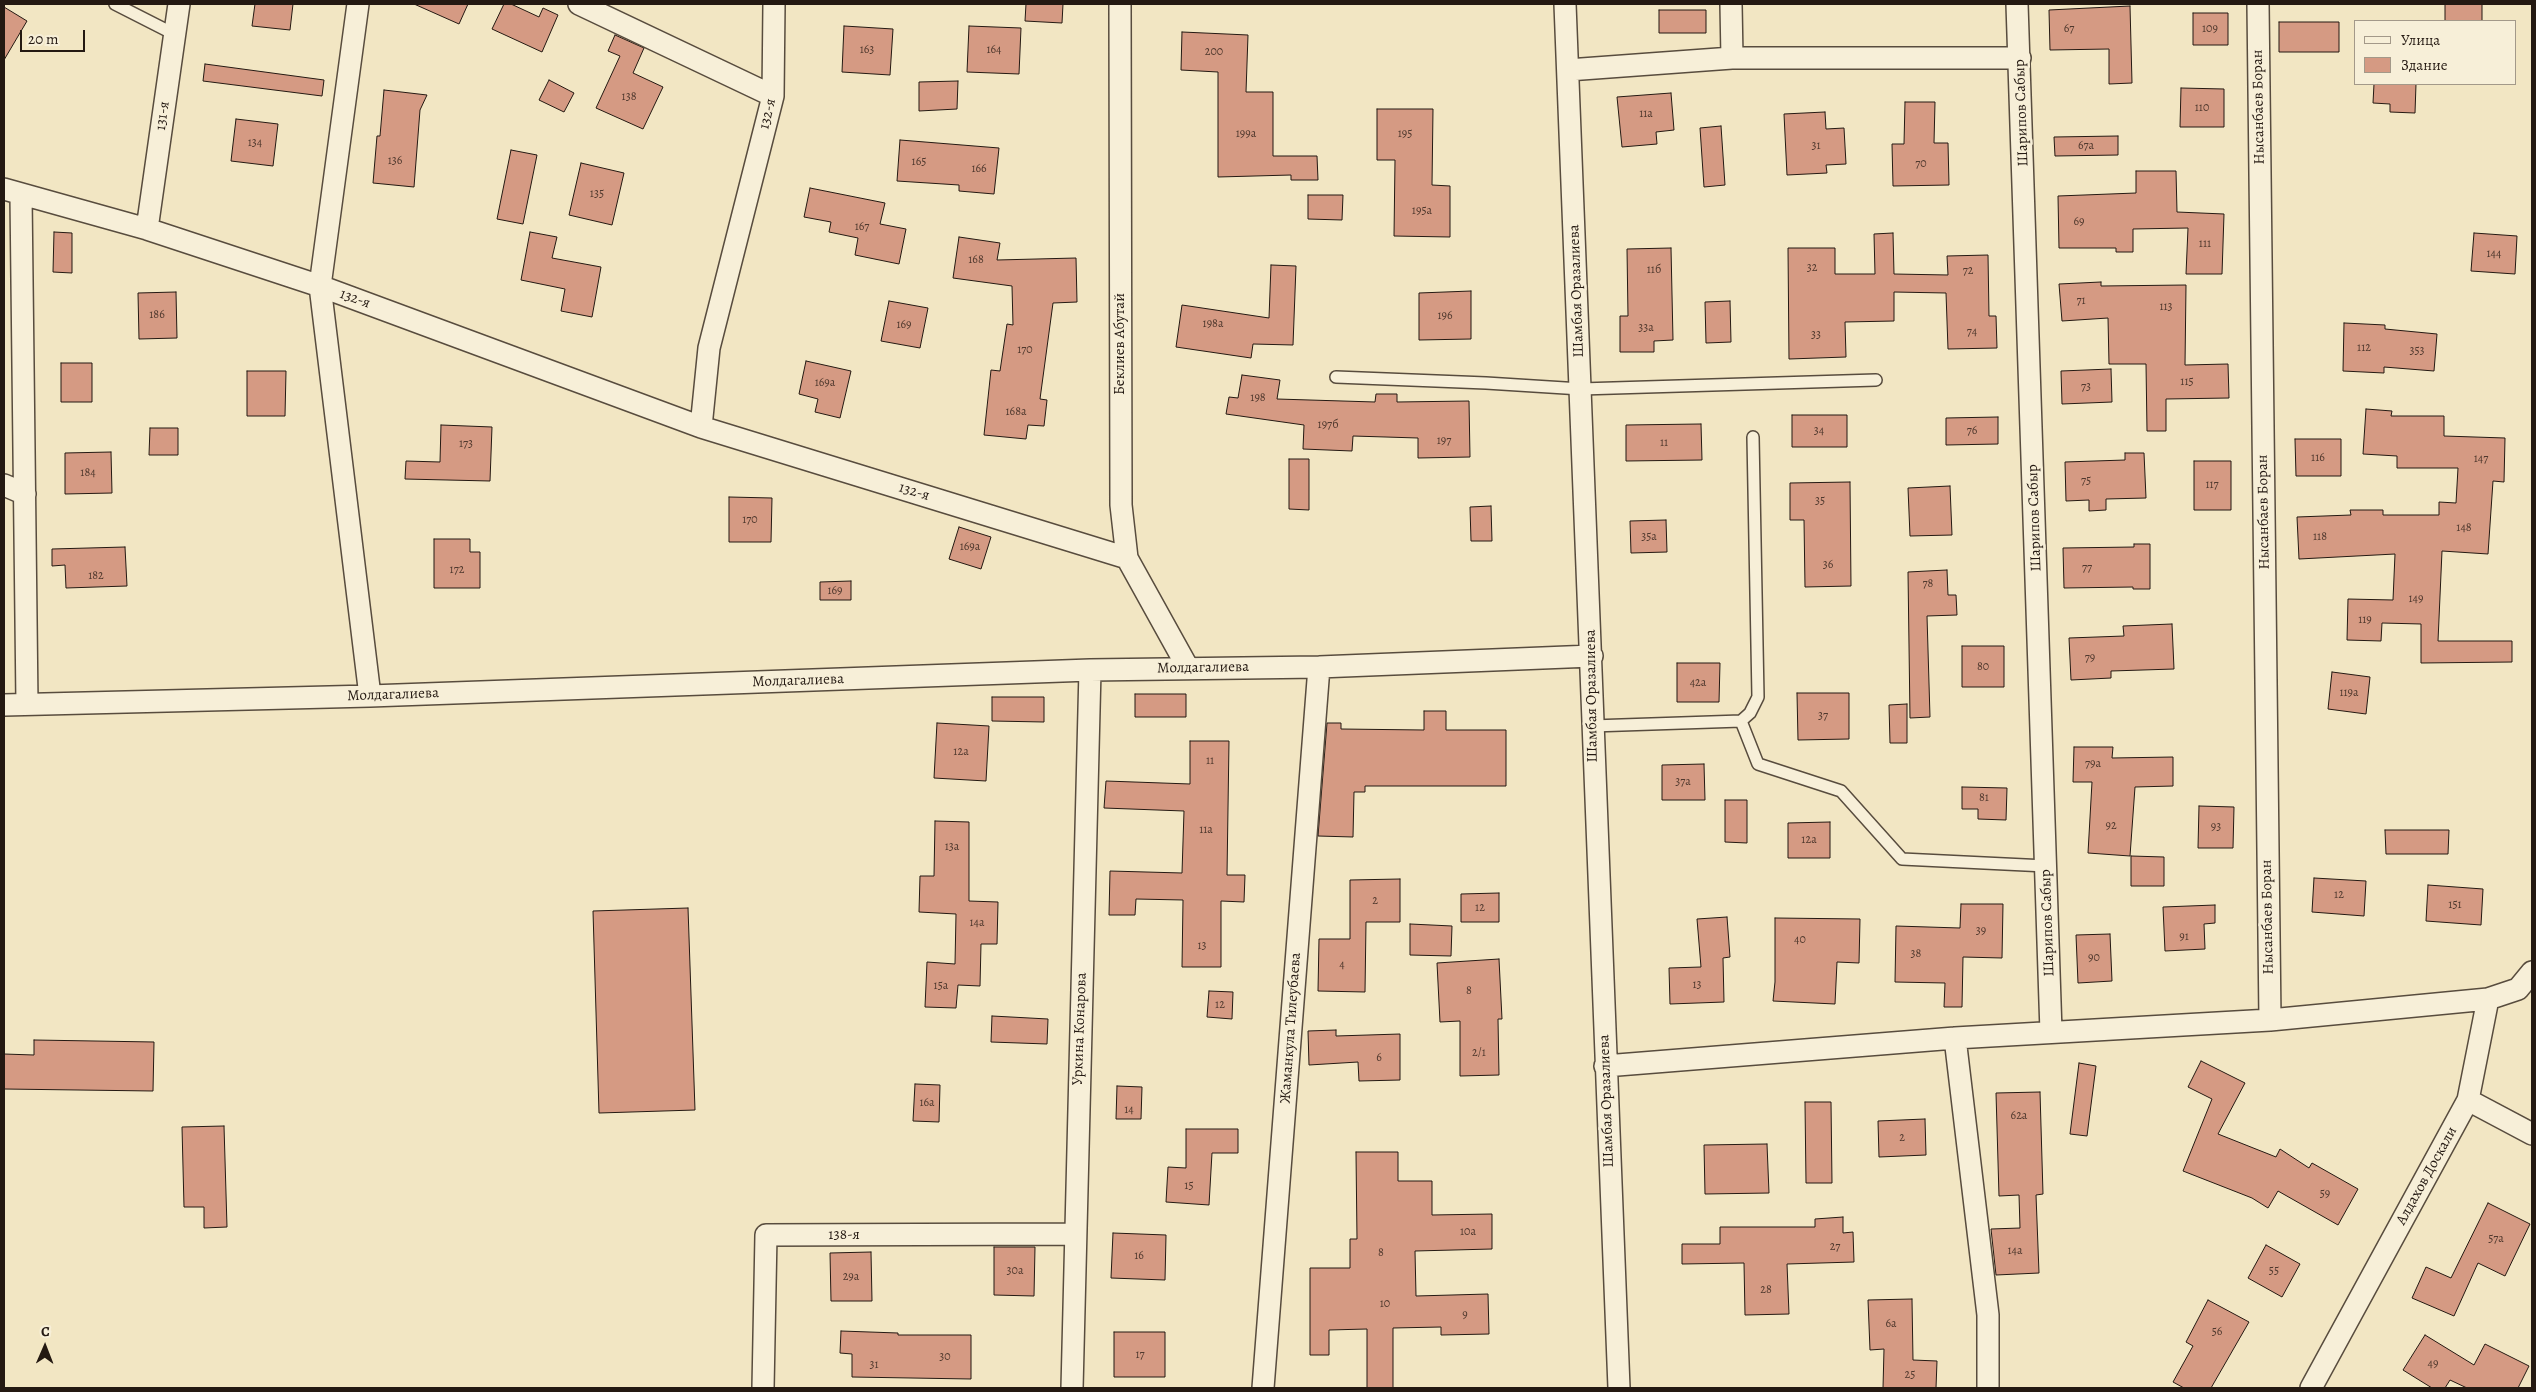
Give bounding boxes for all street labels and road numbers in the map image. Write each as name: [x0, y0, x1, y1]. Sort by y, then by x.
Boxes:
street label: Нысанбаев Боран: [2249, 49, 2269, 165]
street label: Шарипов Сабыр: [2011, 59, 2033, 167]
street label: 132-я: [756, 97, 780, 131]
street label: 131-я: [152, 100, 174, 132]
street label: Шамбая Оразалиева: [1566, 224, 1588, 358]
street label: 132-я: [337, 285, 373, 313]
street label: Беклиев Абутай: [1111, 293, 1129, 395]
street label: Нысанбаев Боран: [2254, 454, 2274, 570]
street label: Шарипов Сабыр: [2024, 464, 2046, 572]
street label: 132-я: [896, 479, 932, 505]
street label: Шамбая Оразалиева: [1582, 629, 1602, 763]
street label: Молдагалиева: [1157, 658, 1249, 678]
street label: Молдагалиева: [752, 670, 844, 692]
street label: Молдагалиева: [347, 684, 439, 706]
street label: Нысанбаев Боран: [2258, 859, 2278, 975]
street label: Шарипов Сабыр: [2037, 869, 2059, 977]
street label: Жаманкула Тилеубаева: [1277, 952, 1305, 1104]
street label: Уркина Конарова: [1069, 972, 1091, 1086]
street label: Шамбая Оразалиева: [1596, 1034, 1618, 1168]
street label: Алдахов Доскали: [2393, 1124, 2461, 1228]
street label: 138-я: [828, 1226, 860, 1244]

